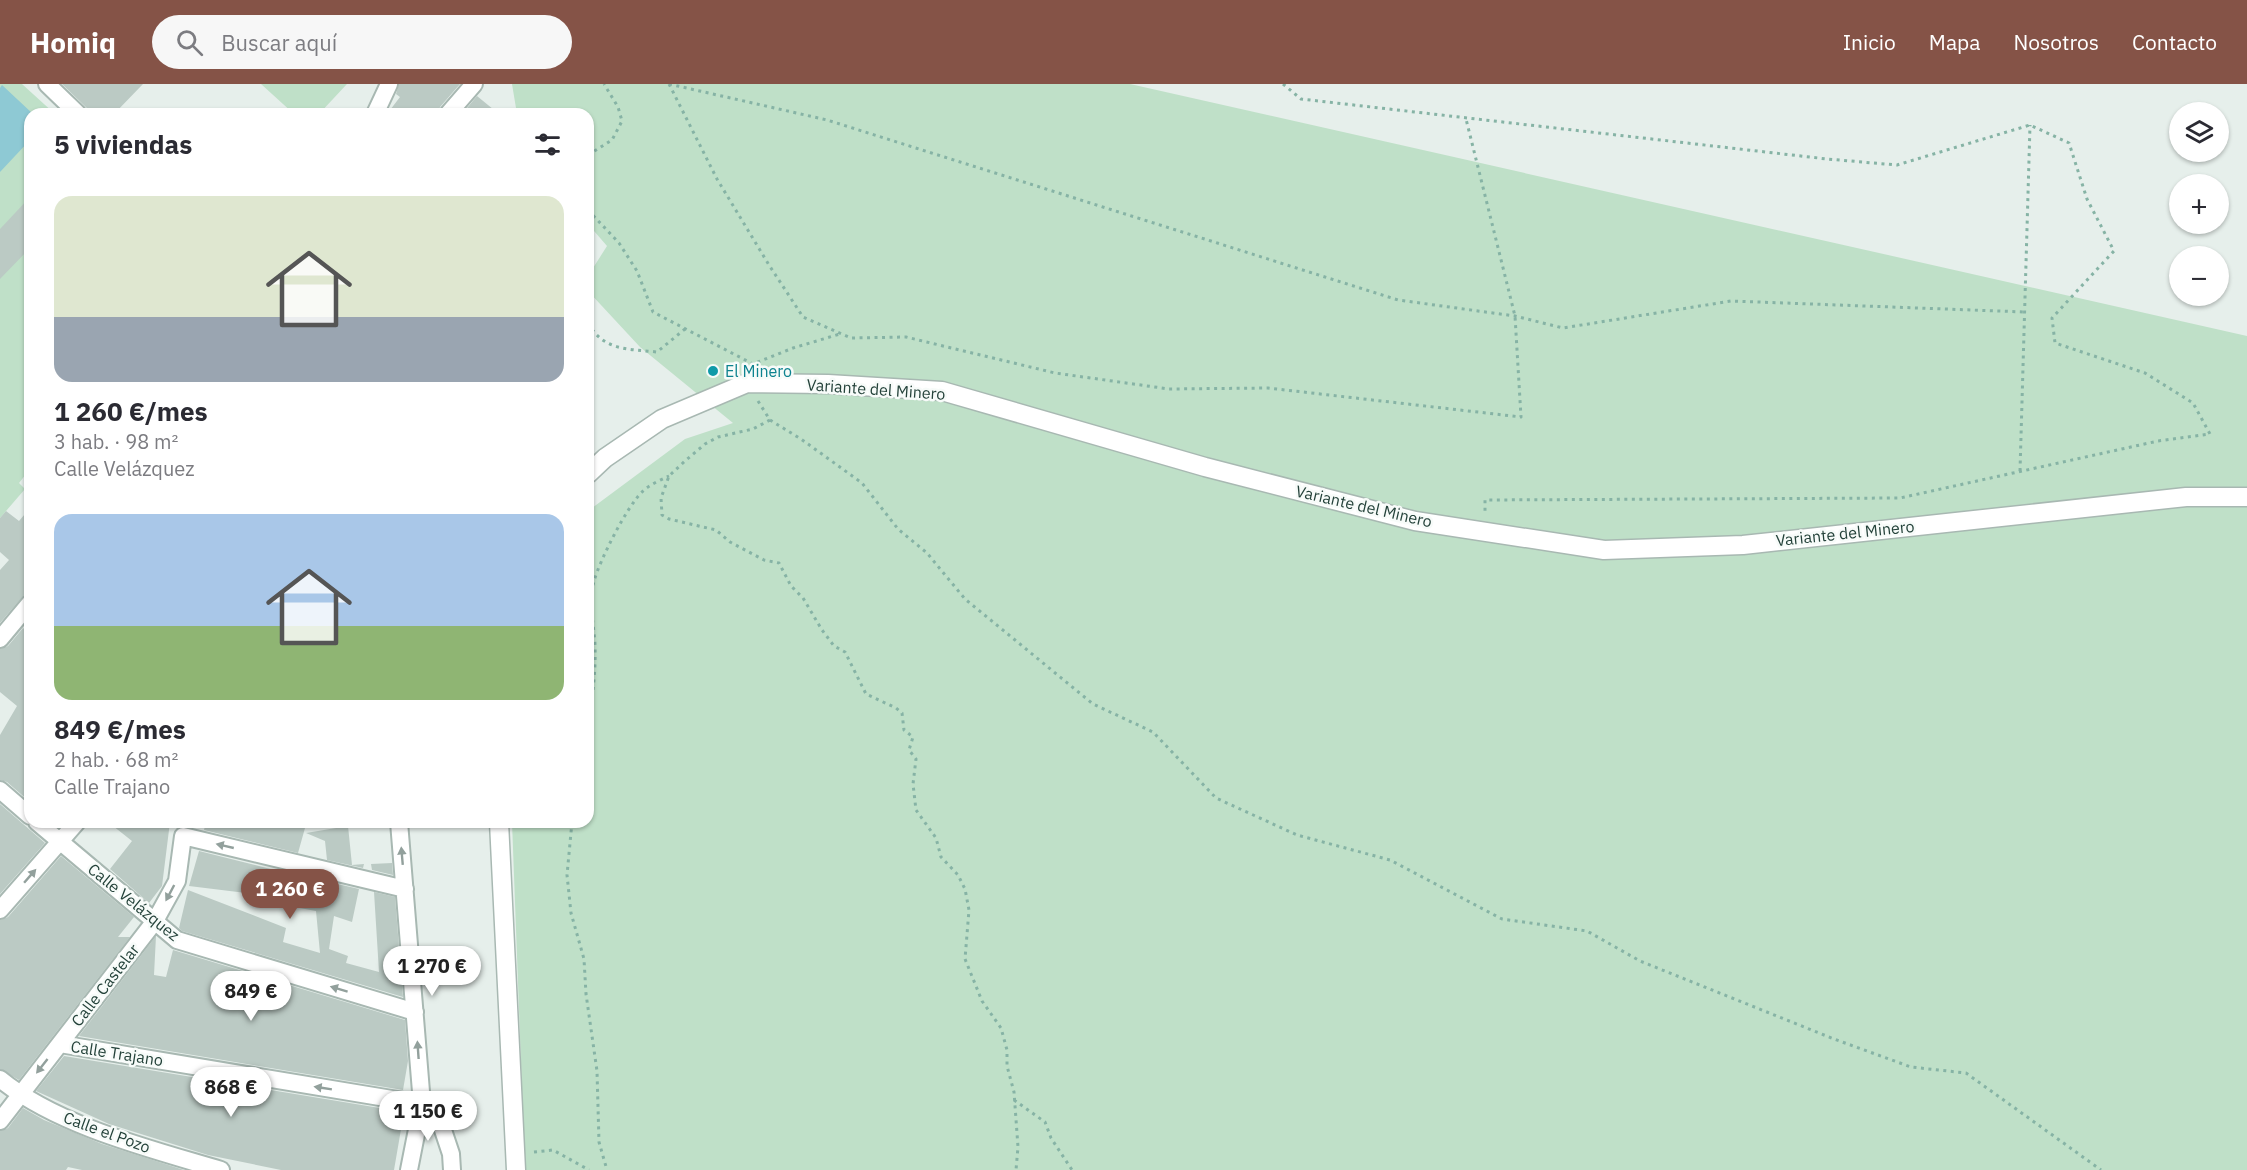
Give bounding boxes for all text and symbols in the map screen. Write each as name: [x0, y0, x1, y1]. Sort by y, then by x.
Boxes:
search box: [152, 15, 572, 69]
text: Homiq: [30, 24, 116, 61]
icon: search: [173, 26, 206, 59]
text: Buscar aquí: [221, 28, 337, 57]
text: Inicio: [1843, 28, 1896, 56]
text: Mapa: [1929, 28, 1981, 56]
text: Nosotros: [2014, 28, 2099, 56]
text: Contacto: [2132, 28, 2217, 56]
map controls: [2169, 102, 2229, 306]
button: layers: [2169, 102, 2229, 162]
text: 5 viviendas: [54, 127, 192, 161]
icon: filters: [531, 128, 564, 161]
button: +: [2169, 174, 2229, 234]
icon: home: [255, 235, 363, 343]
button: −: [2169, 246, 2229, 306]
place label: El Minero: [725, 361, 792, 381]
marker: El Minero: [706, 364, 720, 378]
street label: Variante del Minero: [806, 374, 946, 404]
text: 1 260 €/mes: [54, 394, 208, 428]
text: 3 hab. · 98 m²: [54, 428, 178, 455]
text: Calle Velázquez: [54, 455, 194, 482]
street label: Variante del Minero: [1294, 481, 1434, 531]
street label: Variante del Minero: [1775, 516, 1915, 550]
icon: home: [255, 553, 363, 661]
text: 849 €/mes: [54, 712, 186, 746]
text: 2 hab. · 68 m²: [54, 746, 178, 773]
text: Calle Trajano: [54, 773, 170, 800]
one-way arrow: [216, 841, 234, 851]
one-way arrow: [397, 846, 407, 865]
street label: Calle Velázquez: [84, 859, 184, 945]
one-way arrow: [23, 869, 36, 884]
pin: 1 260 €: [235, 869, 345, 920]
text: 1 260 €: [255, 875, 325, 902]
one-way arrow: [165, 885, 175, 902]
street label: Calle Castelar: [67, 940, 143, 1030]
pin: 1 270 €: [377, 946, 487, 997]
text: 1 270 €: [397, 952, 467, 979]
pin: 849 €: [209, 971, 293, 1022]
text: 849 €: [224, 977, 278, 1004]
one-way arrow: [330, 984, 348, 993]
street label: Calle Trajano: [69, 1036, 165, 1070]
one-way arrow: [413, 1040, 423, 1059]
one-way arrow: [37, 1059, 49, 1074]
pin: 868 €: [189, 1067, 273, 1118]
text: 868 €: [204, 1073, 258, 1100]
one-way arrow: [313, 1083, 332, 1092]
pin: 1 150 €: [373, 1091, 483, 1142]
text: 1 150 €: [393, 1097, 463, 1124]
street label: Calle el Pozo: [61, 1107, 153, 1157]

